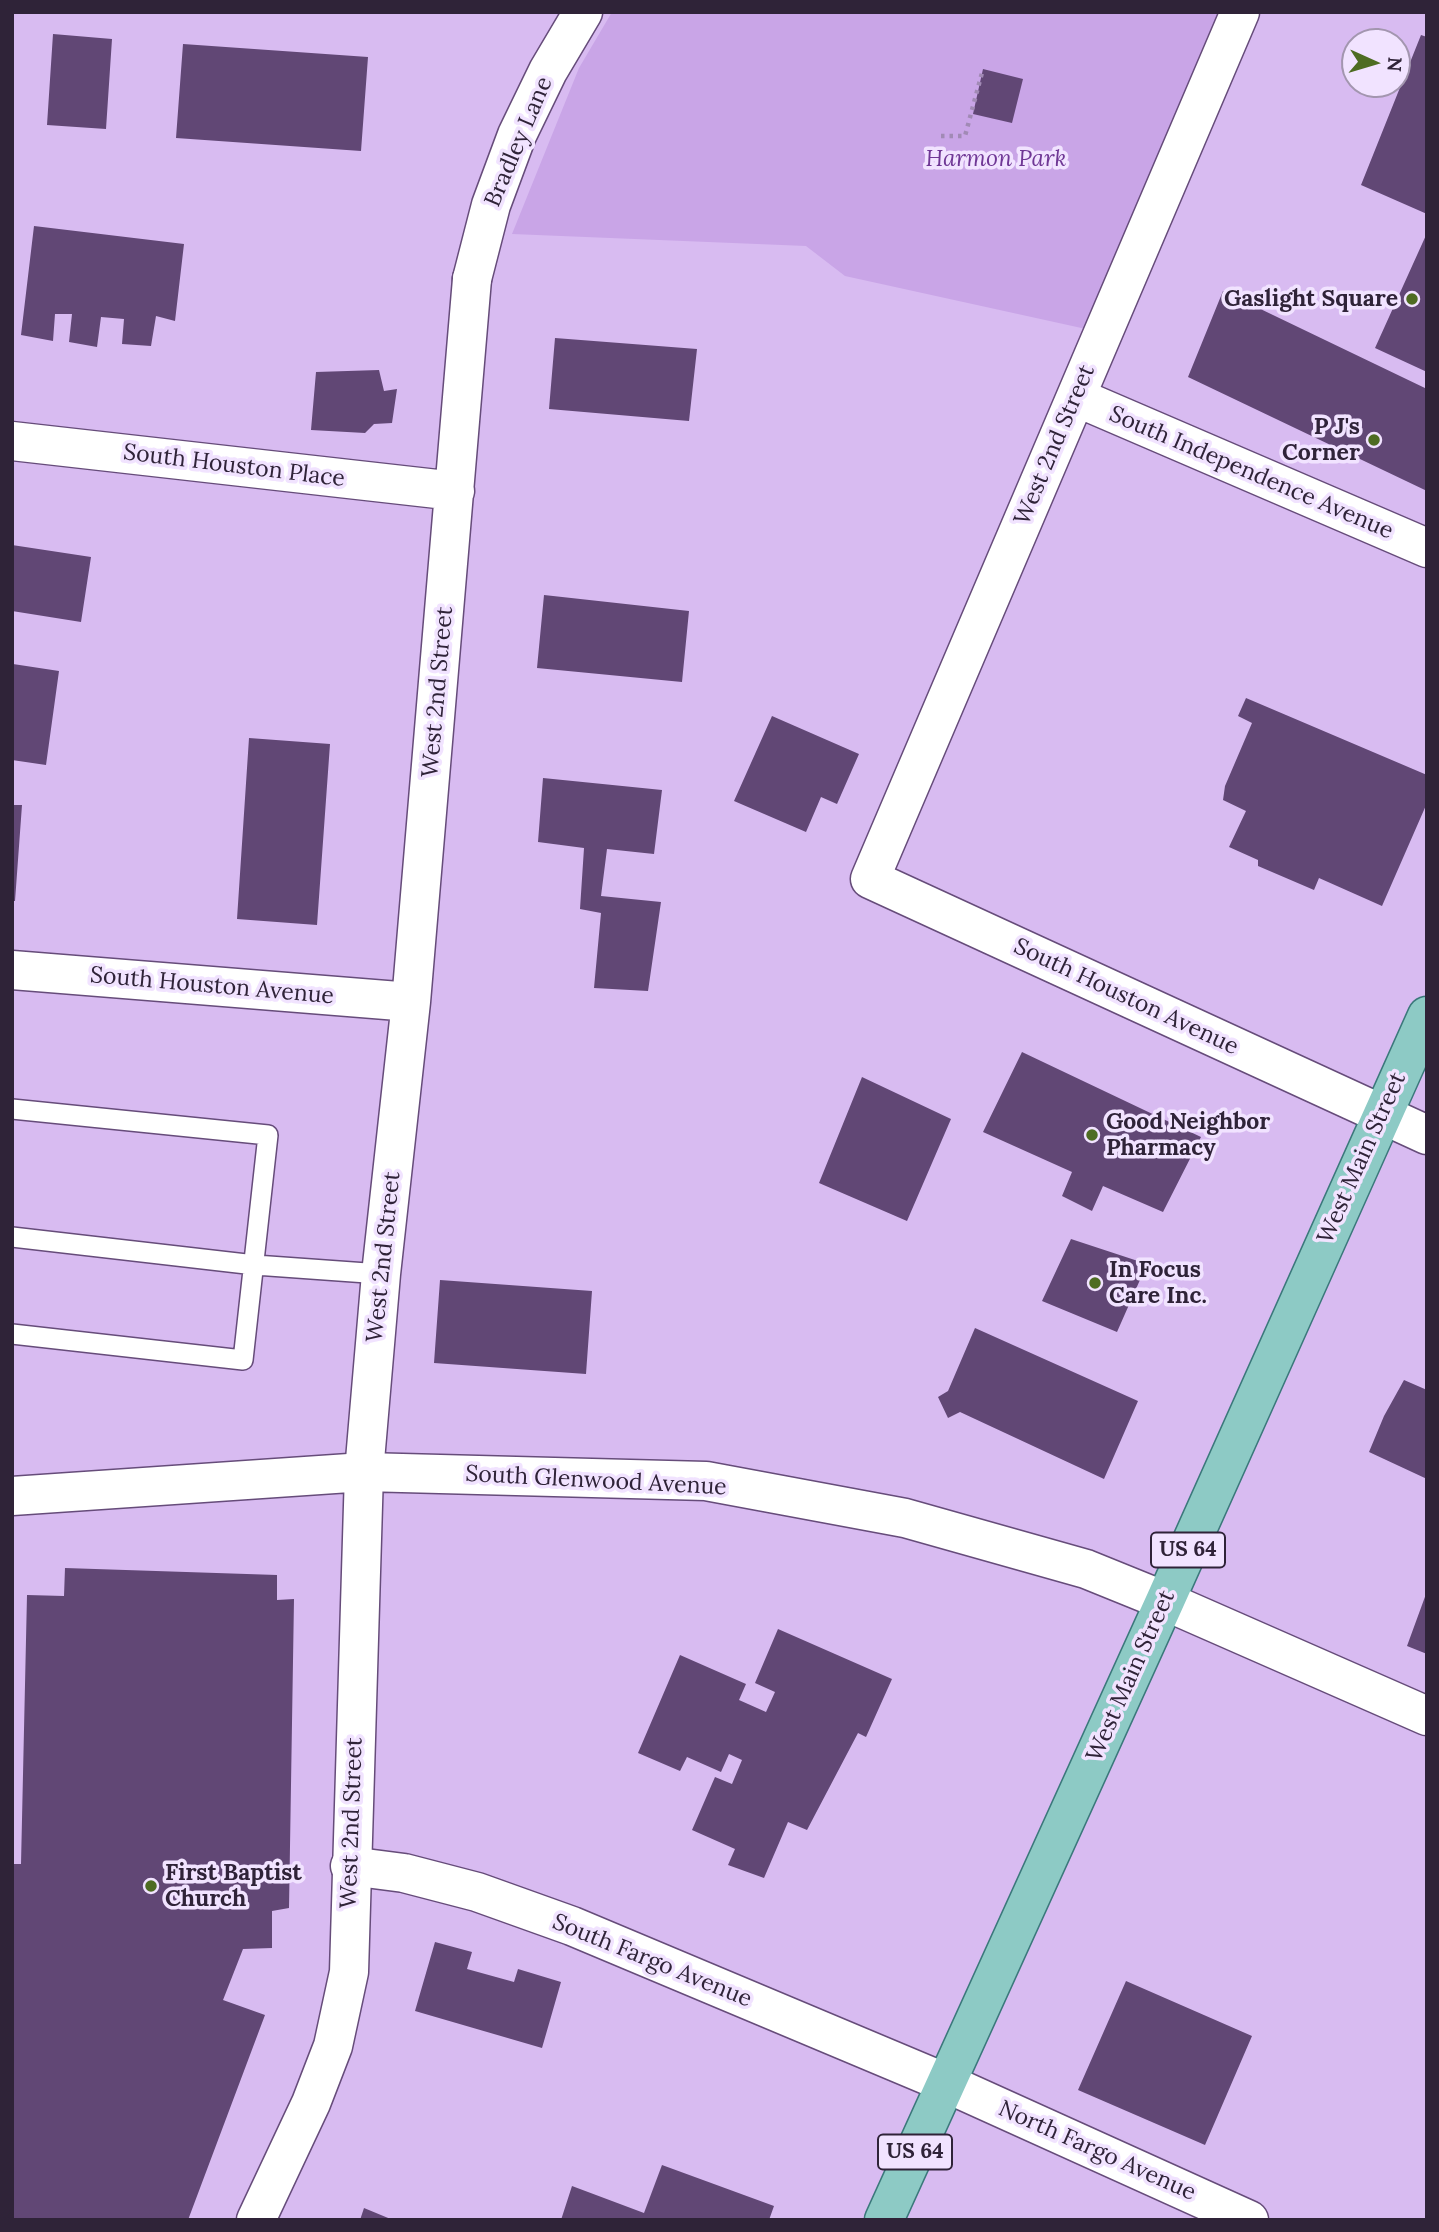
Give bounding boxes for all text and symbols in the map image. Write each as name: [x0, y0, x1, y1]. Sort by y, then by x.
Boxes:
north arrow: [1341, 28, 1411, 98]
text: N: [1382, 56, 1407, 72]
street label: Bradley Lane: [479, 73, 559, 211]
park label: Harmon Park: [925, 145, 1067, 173]
place label: Gaslight Square: [1224, 285, 1398, 313]
marker: Gaslight Square: [1404, 291, 1420, 307]
street label: West 2nd Street: [1009, 361, 1101, 529]
street label: South Independence Avenue: [1105, 401, 1397, 545]
place label: P J's Corner: [1282, 413, 1360, 467]
marker: P J's Corner: [1366, 432, 1382, 448]
street label: South Houston Place: [122, 439, 346, 493]
street label: West 2nd Street: [417, 605, 459, 779]
street label: South Houston Avenue: [1009, 933, 1243, 1061]
street label: South Houston Avenue: [89, 962, 335, 1010]
street label: West Main Street: [1312, 1068, 1412, 1248]
place label: Good Neighbor Pharmacy: [1106, 1108, 1270, 1162]
marker: Good Neighbor Pharmacy: [1084, 1127, 1100, 1143]
street label: West 2nd Street: [361, 1170, 407, 1344]
place label: In Focus Care Inc.: [1109, 1256, 1207, 1310]
marker: In Focus Care Inc.: [1087, 1275, 1103, 1291]
street label: South Glenwood Avenue: [465, 1460, 727, 1502]
road number: US 64: [1151, 1532, 1225, 1568]
street label: West Main Street: [1081, 1586, 1181, 1766]
street label: West 2nd Street: [335, 1737, 369, 1909]
place label: First Baptist Church: [165, 1859, 302, 1913]
marker: First Baptist Church: [143, 1878, 159, 1894]
street label: South Fargo Avenue: [548, 1908, 756, 2014]
street label: North Fargo Avenue: [994, 2095, 1200, 2207]
road number: US 64: [878, 2134, 952, 2170]

